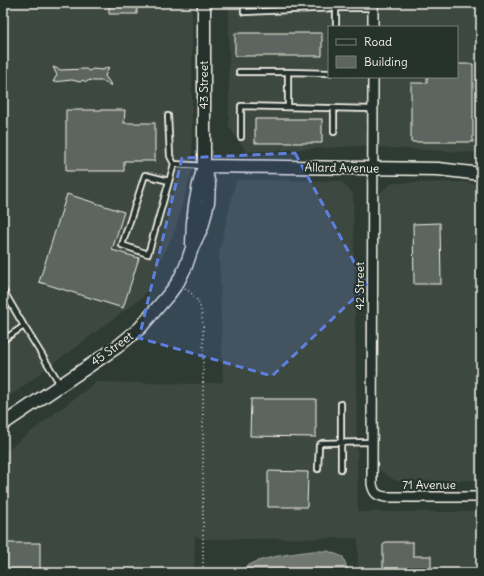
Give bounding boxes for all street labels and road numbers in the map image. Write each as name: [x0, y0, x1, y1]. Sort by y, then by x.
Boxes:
street label: 43 Street: [196, 61, 211, 109]
street label: Allard Avenue: [304, 159, 380, 176]
street label: 42 Street: [352, 262, 367, 310]
street label: 45 Street: [88, 328, 136, 369]
street label: 71 Avenue: [402, 477, 456, 492]

